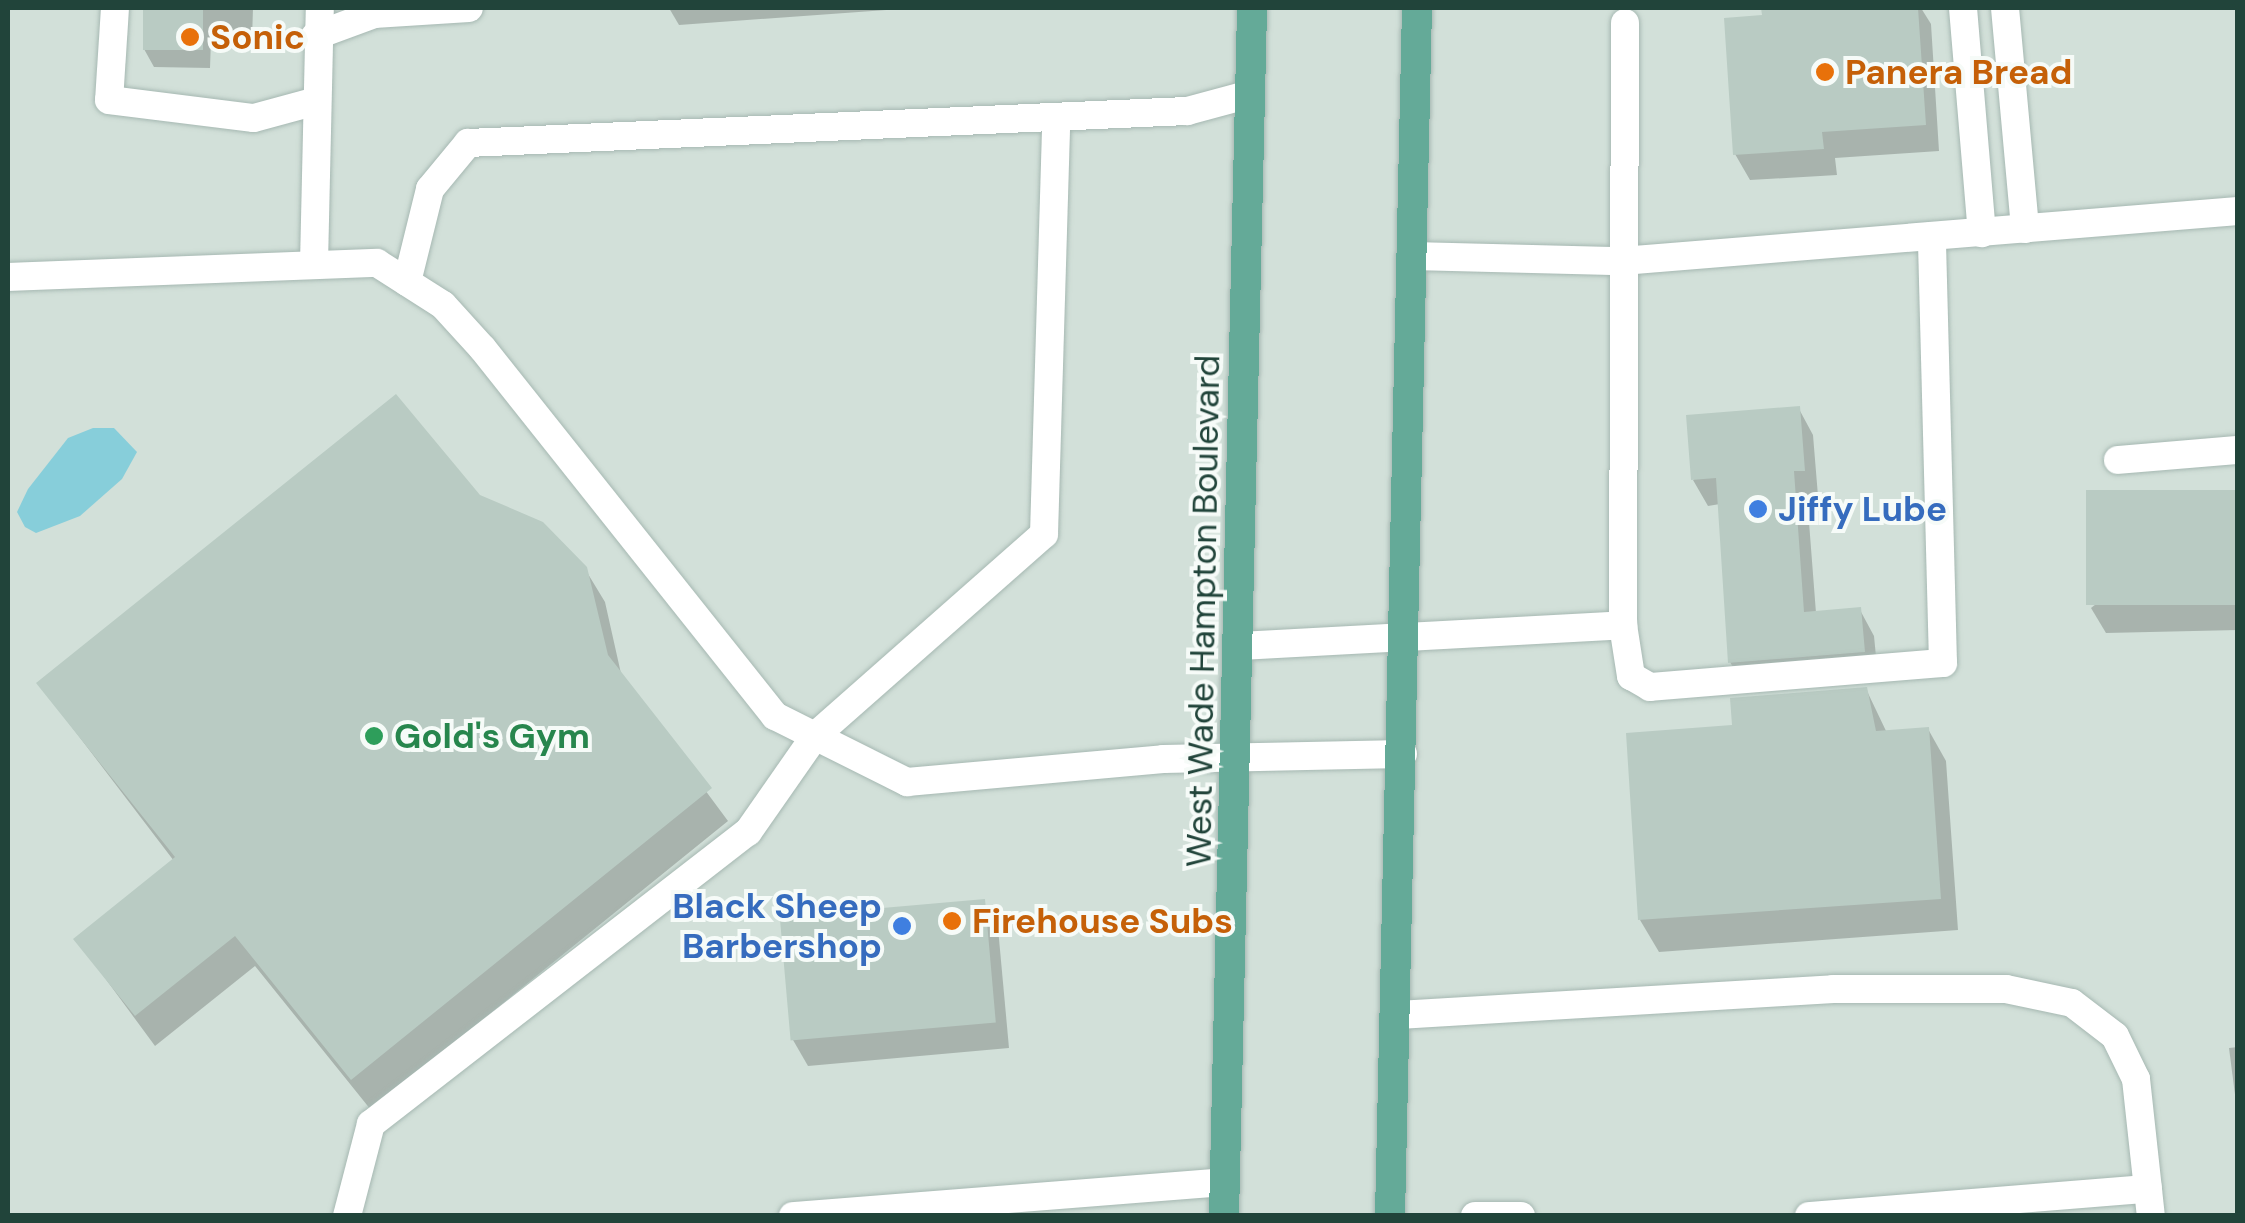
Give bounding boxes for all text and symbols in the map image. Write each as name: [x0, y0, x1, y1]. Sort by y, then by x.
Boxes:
place label: Sonic: [210, 16, 305, 58]
marker: Sonic: [179, 26, 201, 48]
place label: Panera Bread: [1845, 51, 2072, 93]
marker: Panera Bread: [1814, 61, 1836, 83]
street label: West Wade Hampton Boulevard: [1178, 354, 1228, 868]
place label: Jiffy Lube: [1778, 488, 1947, 530]
marker: Jiffy Lube: [1747, 498, 1769, 520]
place label: Gold's Gym: [394, 715, 590, 757]
marker: Gold's Gym: [363, 725, 385, 747]
place label: Black Sheep Barbershop: [672, 885, 882, 967]
place label: Firehouse Subs: [972, 900, 1233, 942]
marker: Firehouse Subs: [941, 910, 963, 932]
marker: Black Sheep Barbershop: [891, 915, 913, 937]

